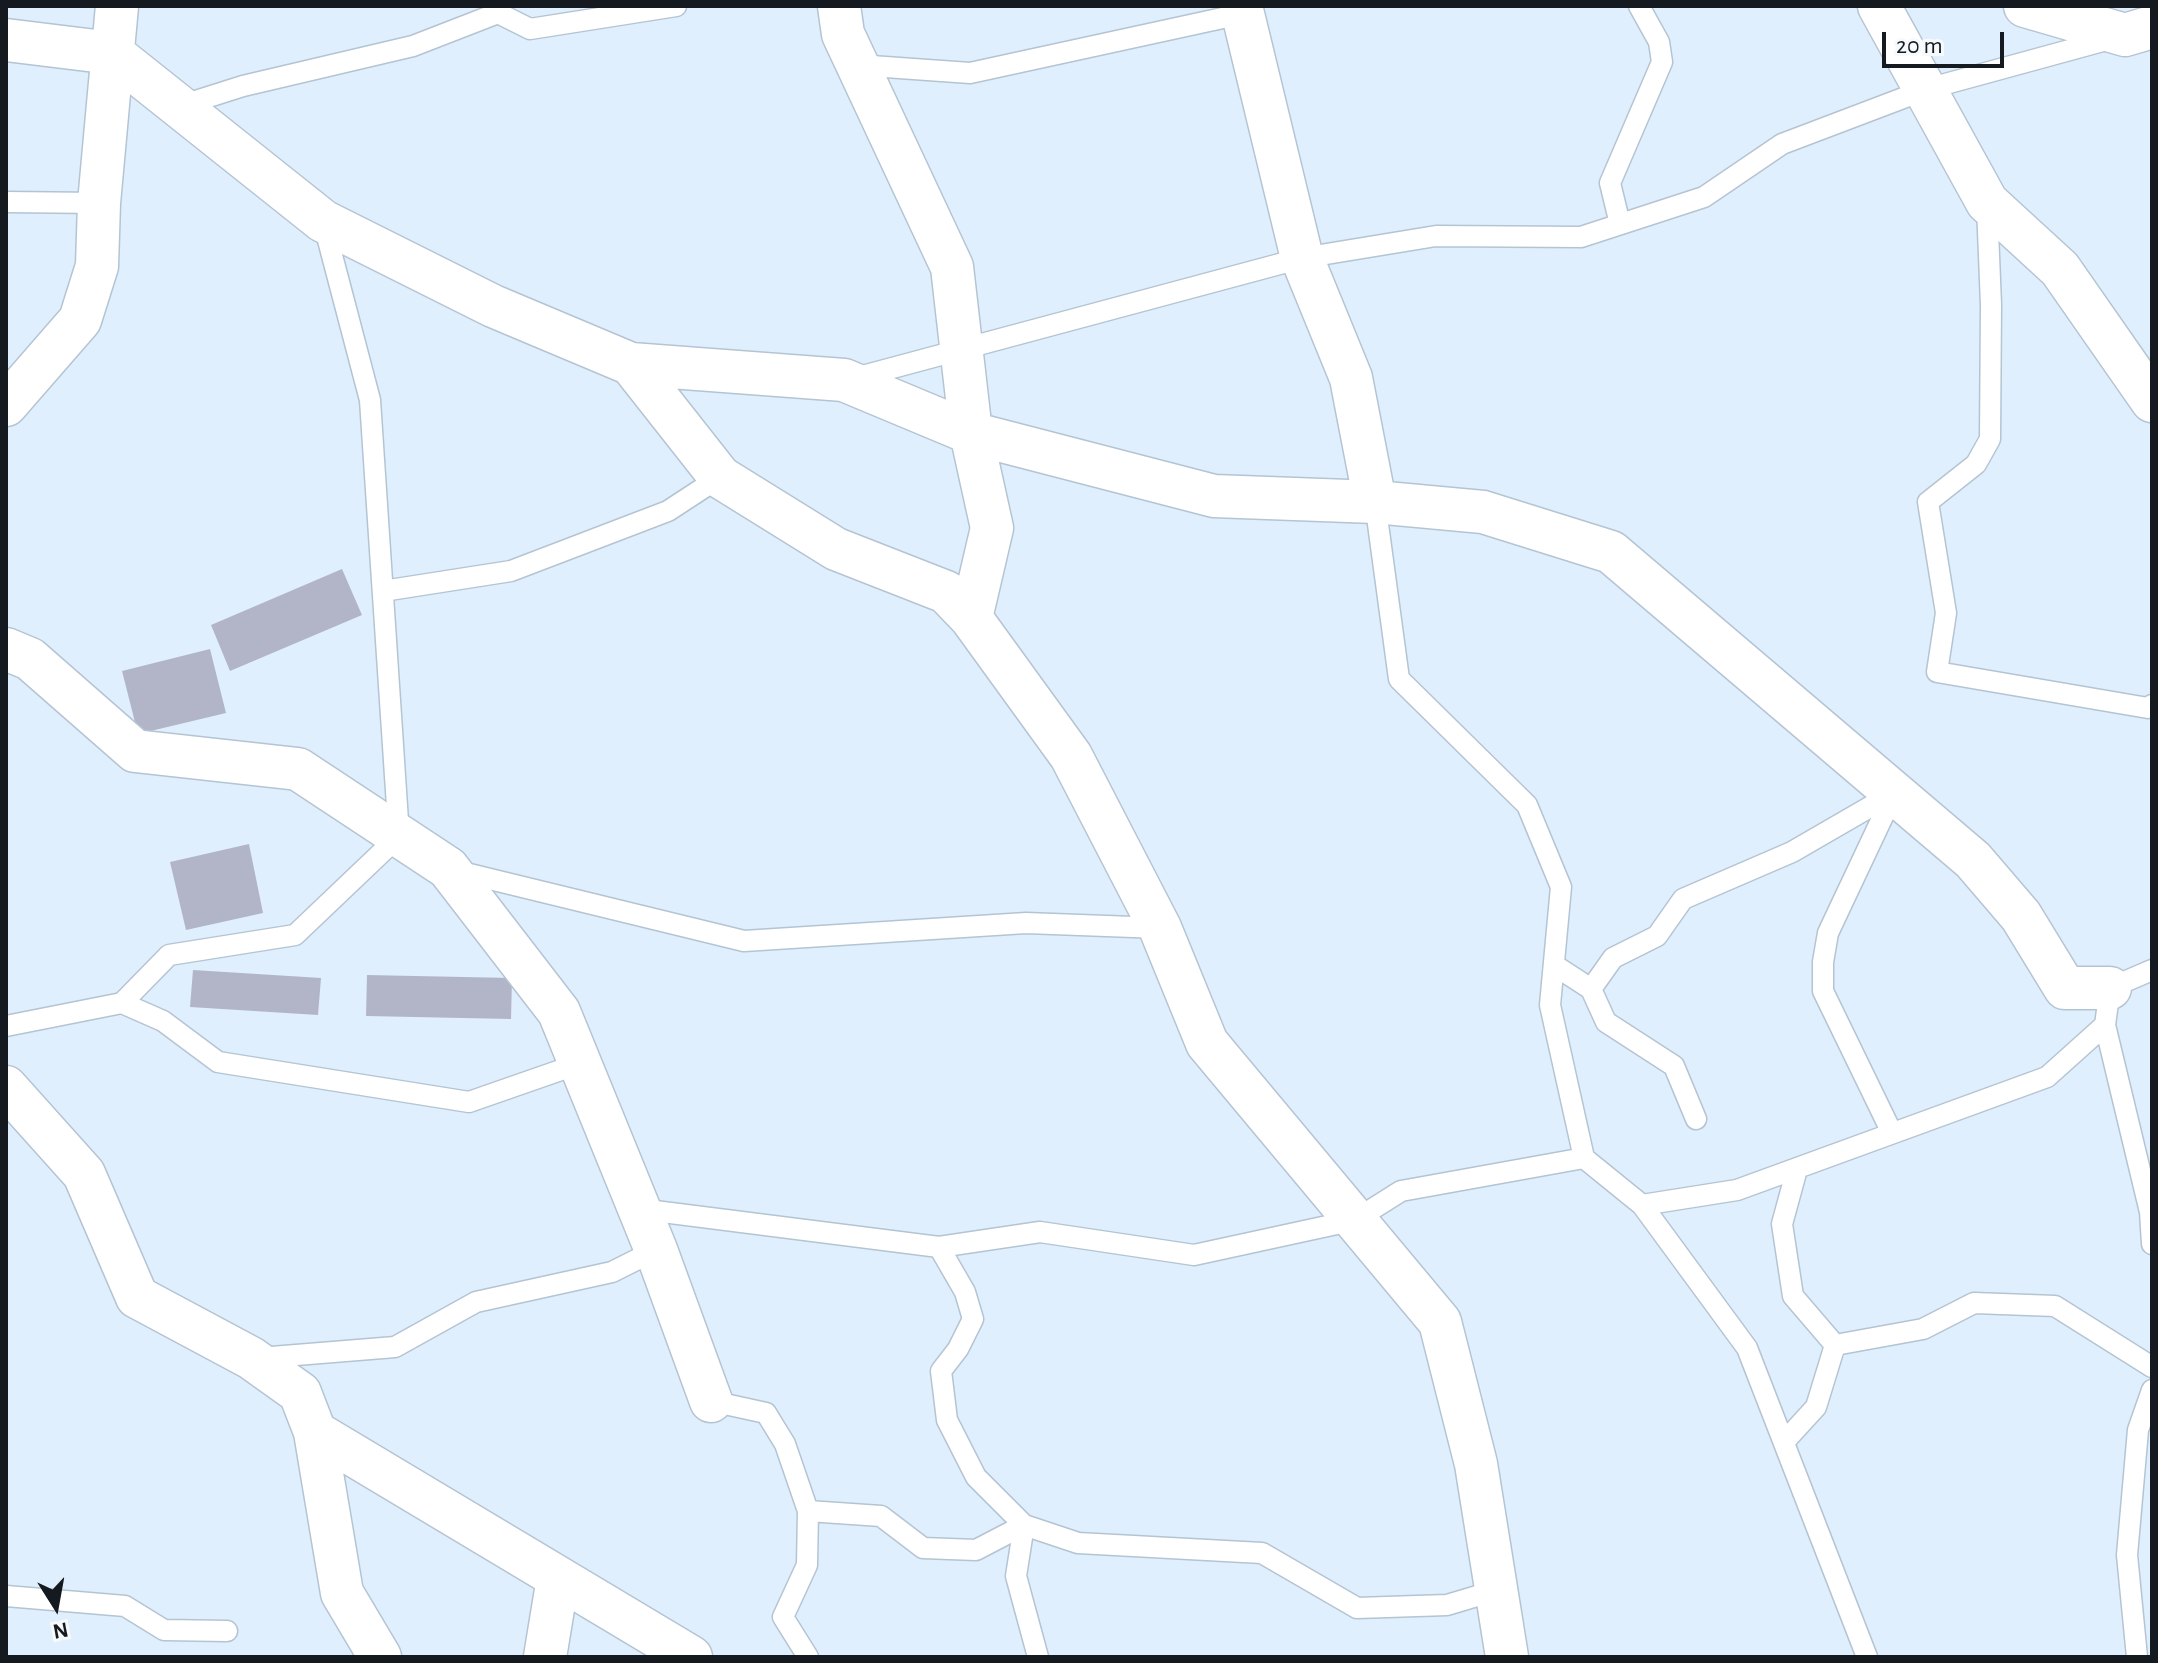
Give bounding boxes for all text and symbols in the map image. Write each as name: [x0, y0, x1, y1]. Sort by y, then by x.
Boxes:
scale bar: [1886, 16, 2008, 66]
text: 20 m: [1896, 34, 1943, 58]
north arrow: [16, 1567, 96, 1647]
text: N: [51, 1618, 70, 1643]

